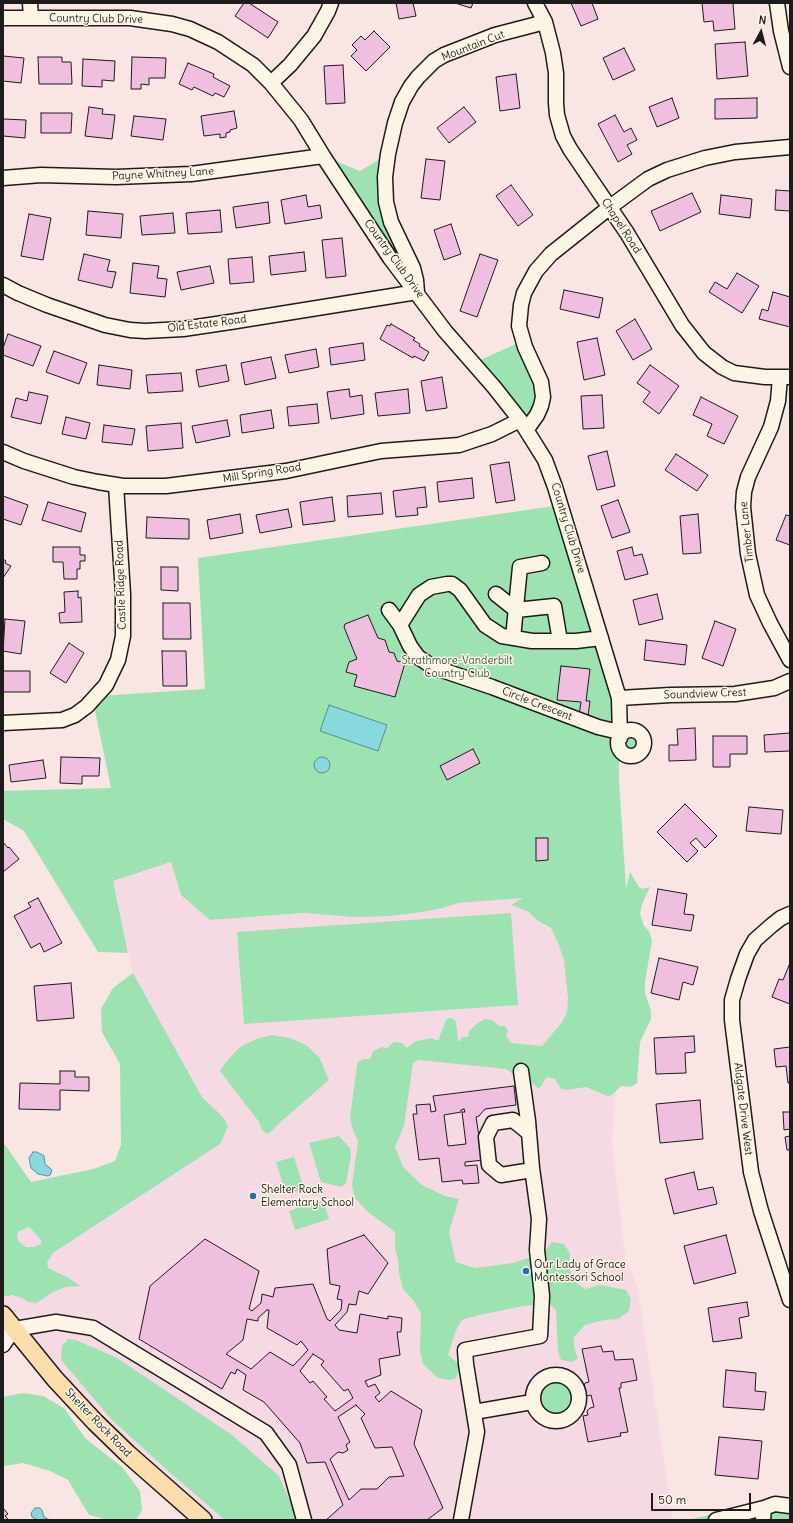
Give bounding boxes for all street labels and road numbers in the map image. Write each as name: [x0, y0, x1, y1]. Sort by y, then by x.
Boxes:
street label: Country Club Drive: [49, 12, 143, 26]
street label: Mountain Cut: [440, 28, 506, 64]
street label: Payne Whitney Lane: [112, 165, 214, 183]
street label: Chapel Road: [598, 196, 644, 256]
street label: Country Club Drive: [361, 217, 427, 301]
street label: Old Estate Road: [167, 313, 247, 335]
street label: Mill Spring Road: [222, 460, 302, 486]
street label: Country Club Drive: [548, 481, 588, 575]
street label: Timber Lane: [737, 501, 757, 563]
street label: Castle Ridge Road: [113, 540, 129, 630]
street label: Circle Crescent: [500, 685, 574, 723]
street label: Soundview Crest: [664, 686, 746, 702]
street label: Aldgate Drive West: [731, 1062, 755, 1156]
street label: Shelter Rock Road: [62, 1386, 134, 1460]

